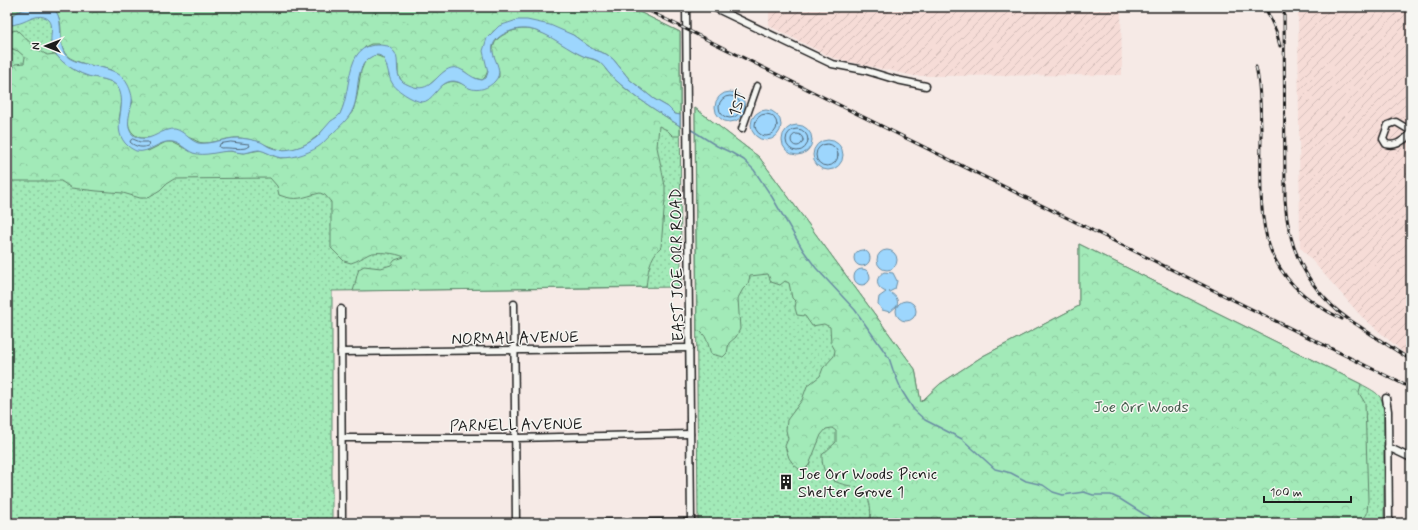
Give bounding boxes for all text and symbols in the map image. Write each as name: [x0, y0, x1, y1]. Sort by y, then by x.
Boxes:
north arrow: [26, 26, 66, 66]
text: N: [30, 42, 44, 50]
street label: 1ST: [724, 87, 753, 119]
street label: EAST JOE ORR ROAD: [666, 188, 689, 342]
street label: NORMAL AVENUE: [451, 327, 579, 350]
park label: Joe Orr Woods: [1093, 397, 1189, 418]
street label: PARNELL AVENUE: [449, 414, 583, 437]
place label: Joe Orr Woods Picnic Shelter Grove 1: [798, 464, 937, 503]
building icon: Joe Orr Woods Picnic Shelter Grove 1: [777, 473, 795, 491]
scale bar: [1264, 478, 1351, 504]
text: 100 m: [1270, 485, 1302, 501]

